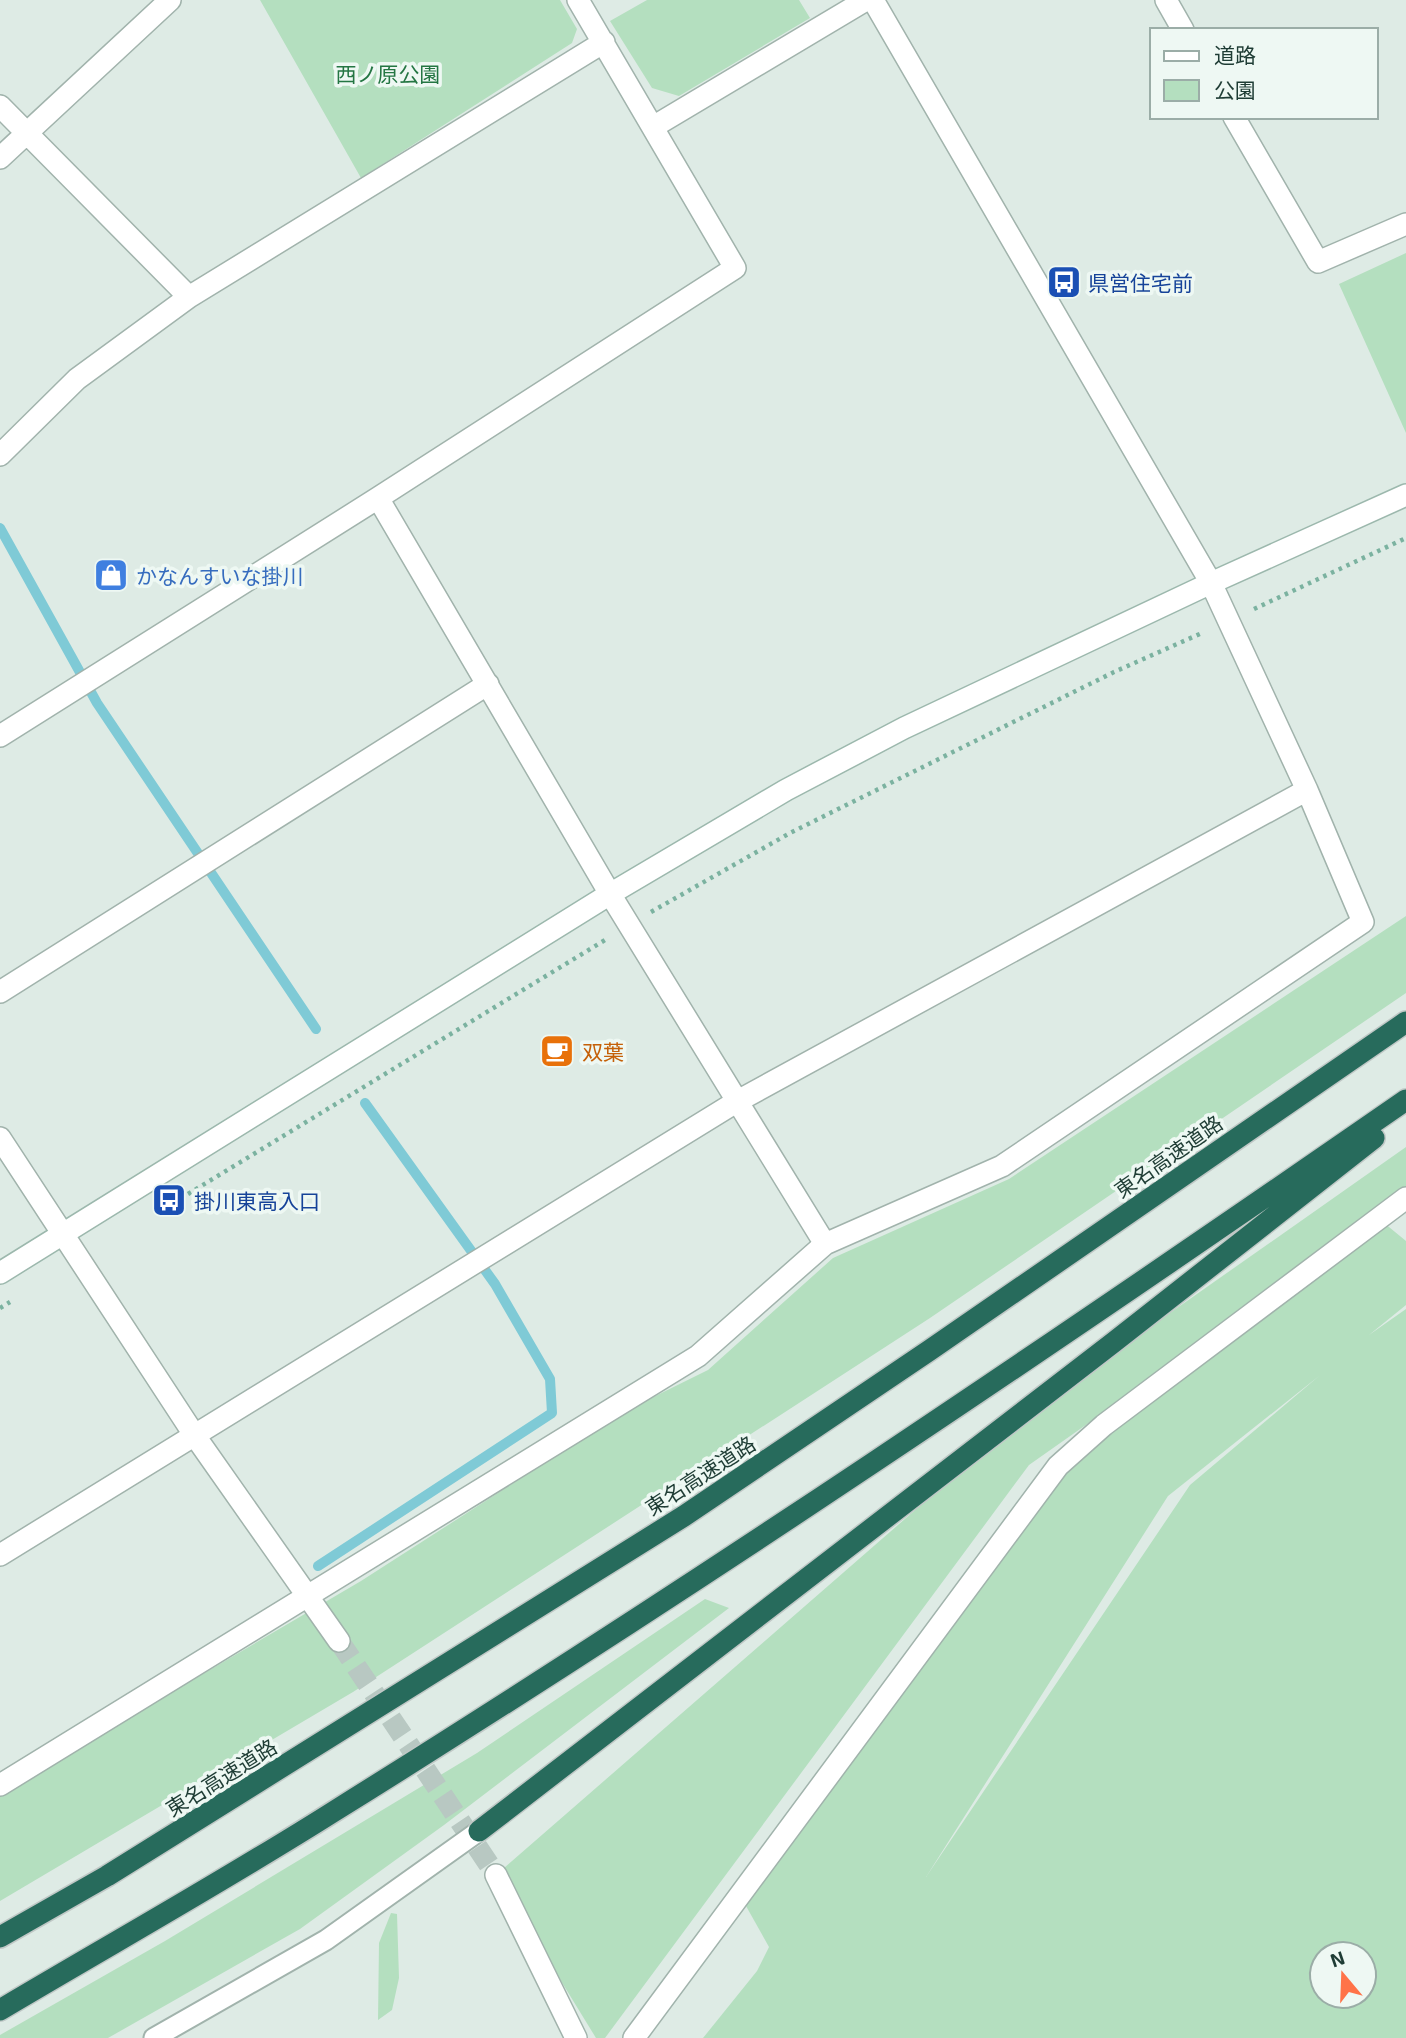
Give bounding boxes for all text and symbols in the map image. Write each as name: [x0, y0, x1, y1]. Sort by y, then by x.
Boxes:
legend: [1150, 28, 1378, 119]
text: 道路: [1214, 42, 1256, 67]
park label: 西ノ原公園: [336, 61, 441, 86]
text: 公園: [1214, 77, 1256, 102]
bus stop icon: 県営住宅前: [1045, 263, 1083, 301]
place label: 県営住宅前: [1088, 270, 1193, 295]
shop icon: かなんすいな掛川: [92, 556, 130, 594]
place label: かなんすいな掛川: [136, 563, 304, 588]
cafe icon: 双葉: [538, 1032, 576, 1070]
place label: 双葉: [582, 1039, 624, 1064]
street label: 東名高速道路: [1109, 1110, 1227, 1202]
bus stop icon: 掛川東高入口: [150, 1181, 188, 1219]
place label: 掛川東高入口: [194, 1188, 320, 1213]
street label: 東名高速道路: [640, 1430, 760, 1520]
street label: 東名高速道路: [161, 1733, 281, 1821]
north arrow: [1308, 1940, 1378, 2010]
text: N: [1327, 1945, 1348, 1972]

